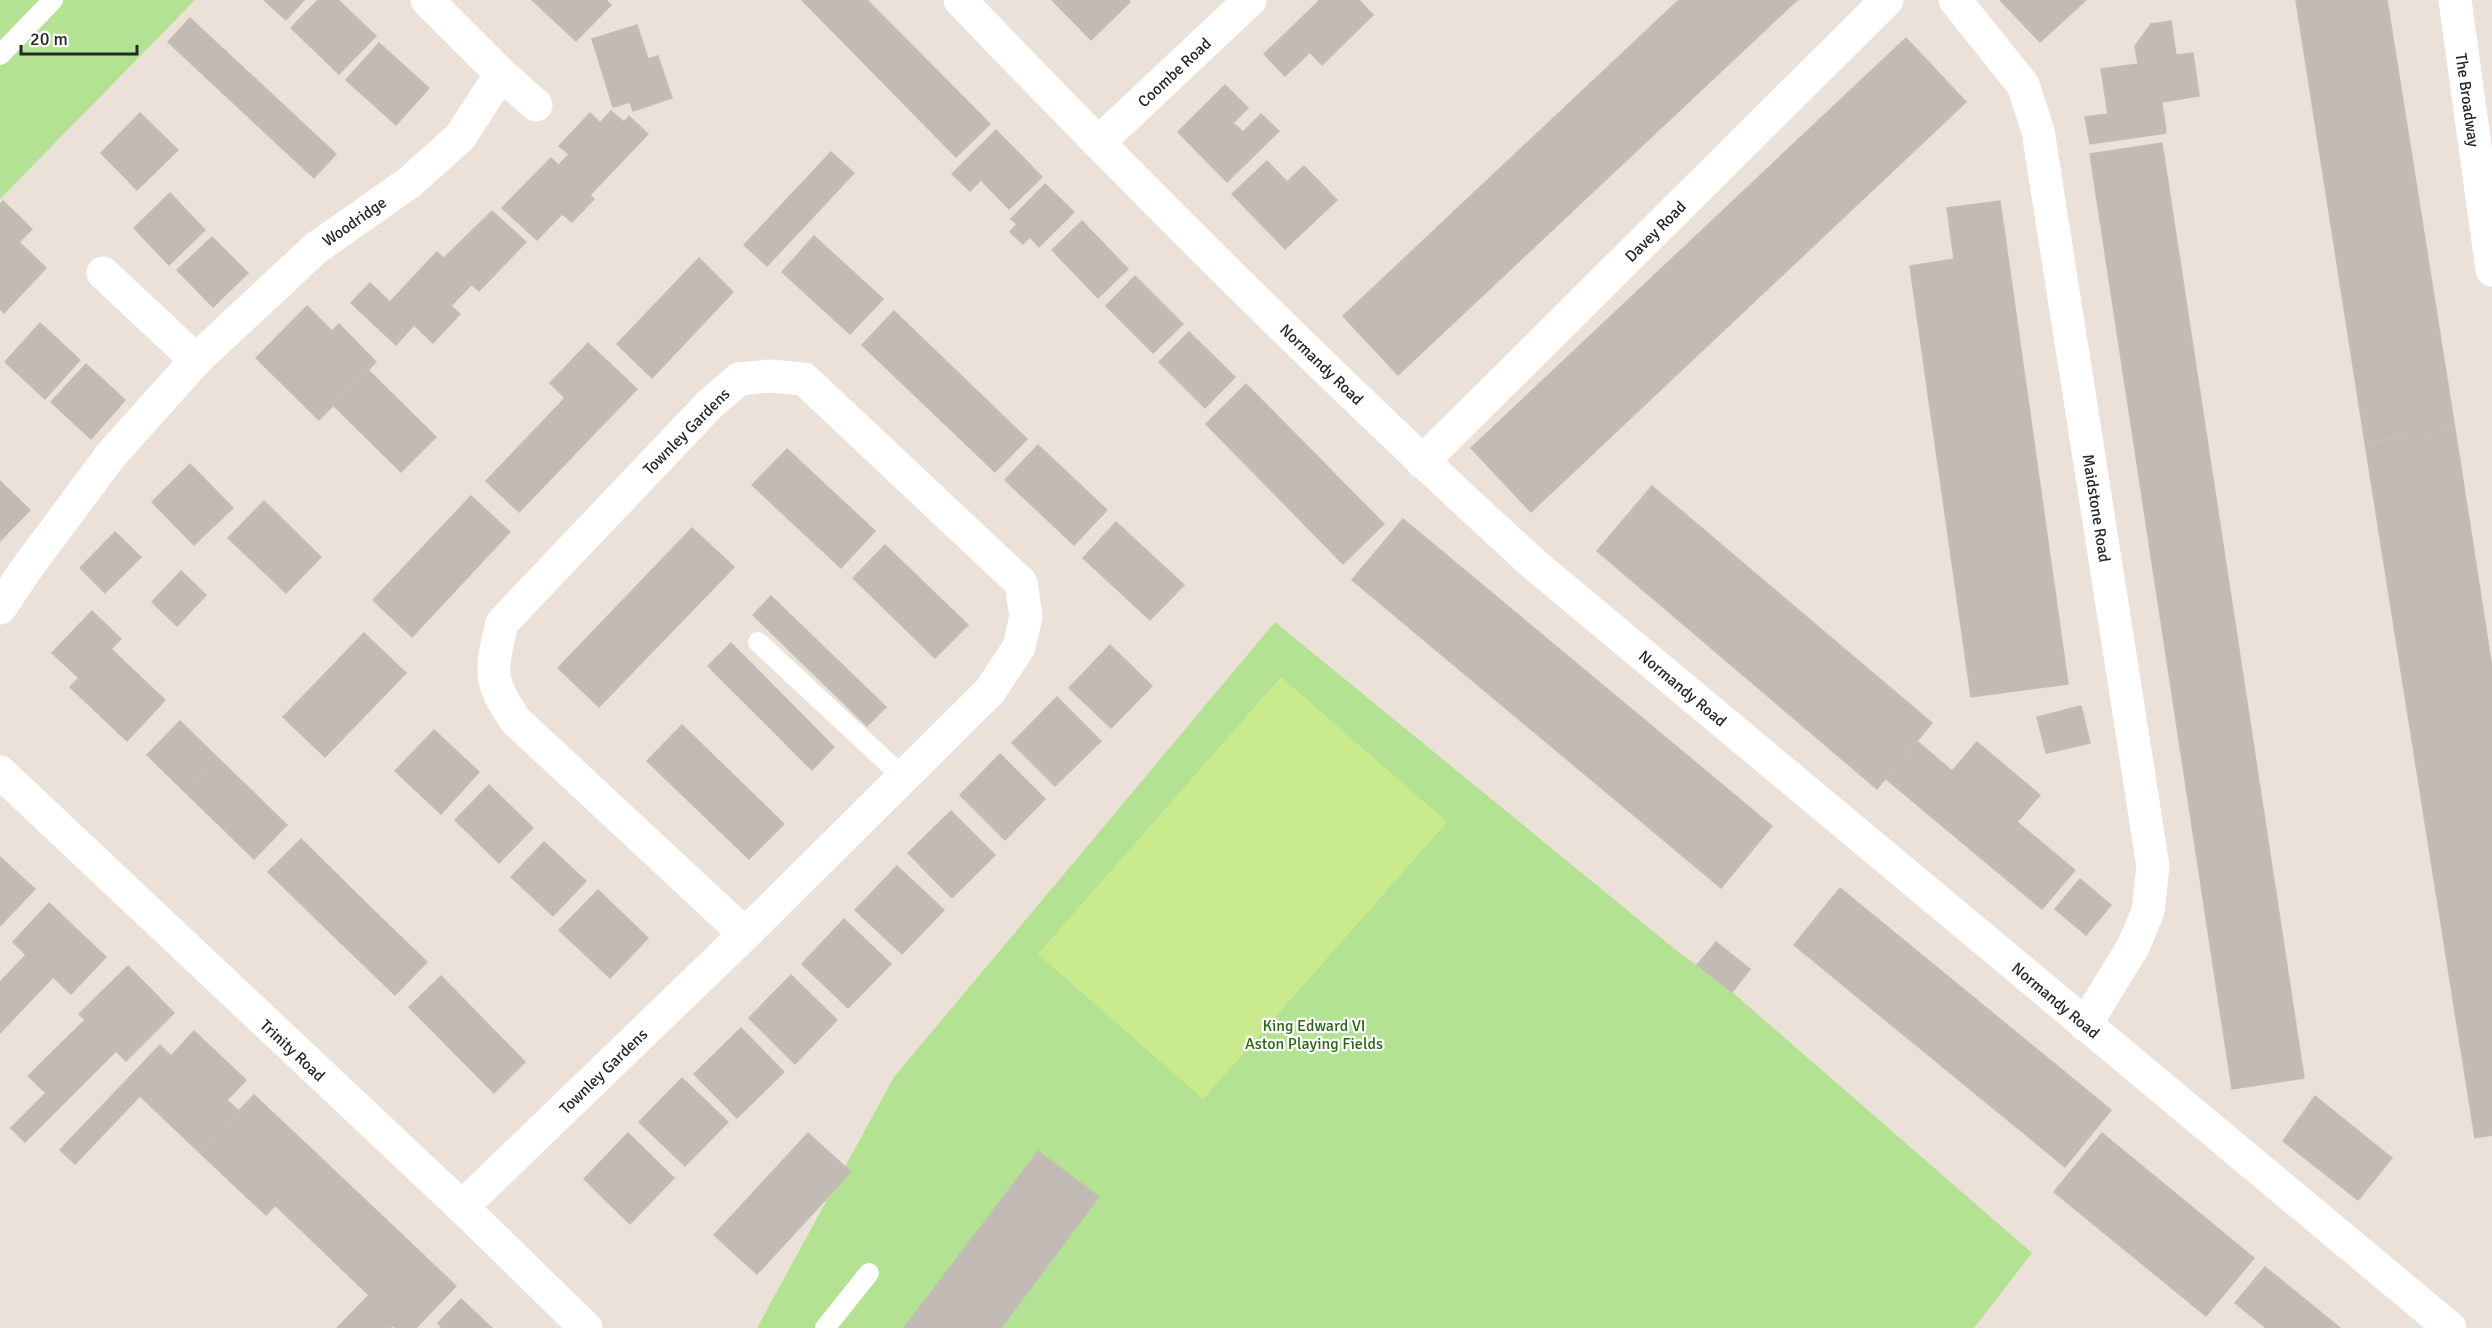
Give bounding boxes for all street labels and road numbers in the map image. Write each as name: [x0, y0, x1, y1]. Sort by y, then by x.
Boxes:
street label: Coombe Road: [1134, 34, 1216, 112]
street label: The Broadway: [2451, 52, 2484, 149]
street label: Woodridge: [319, 193, 390, 251]
street label: Davey Road: [1621, 197, 1690, 266]
street label: Normandy Road: [1275, 320, 1367, 410]
street label: Townley Gardens: [639, 384, 734, 479]
street label: Maidstone Road: [2078, 453, 2114, 564]
street label: Normandy Road: [1634, 646, 1730, 731]
street label: Normandy Road: [2007, 958, 2103, 1043]
street label: Trinity Road: [256, 1016, 329, 1086]
street label: Townley Gardens: [555, 1025, 652, 1119]

